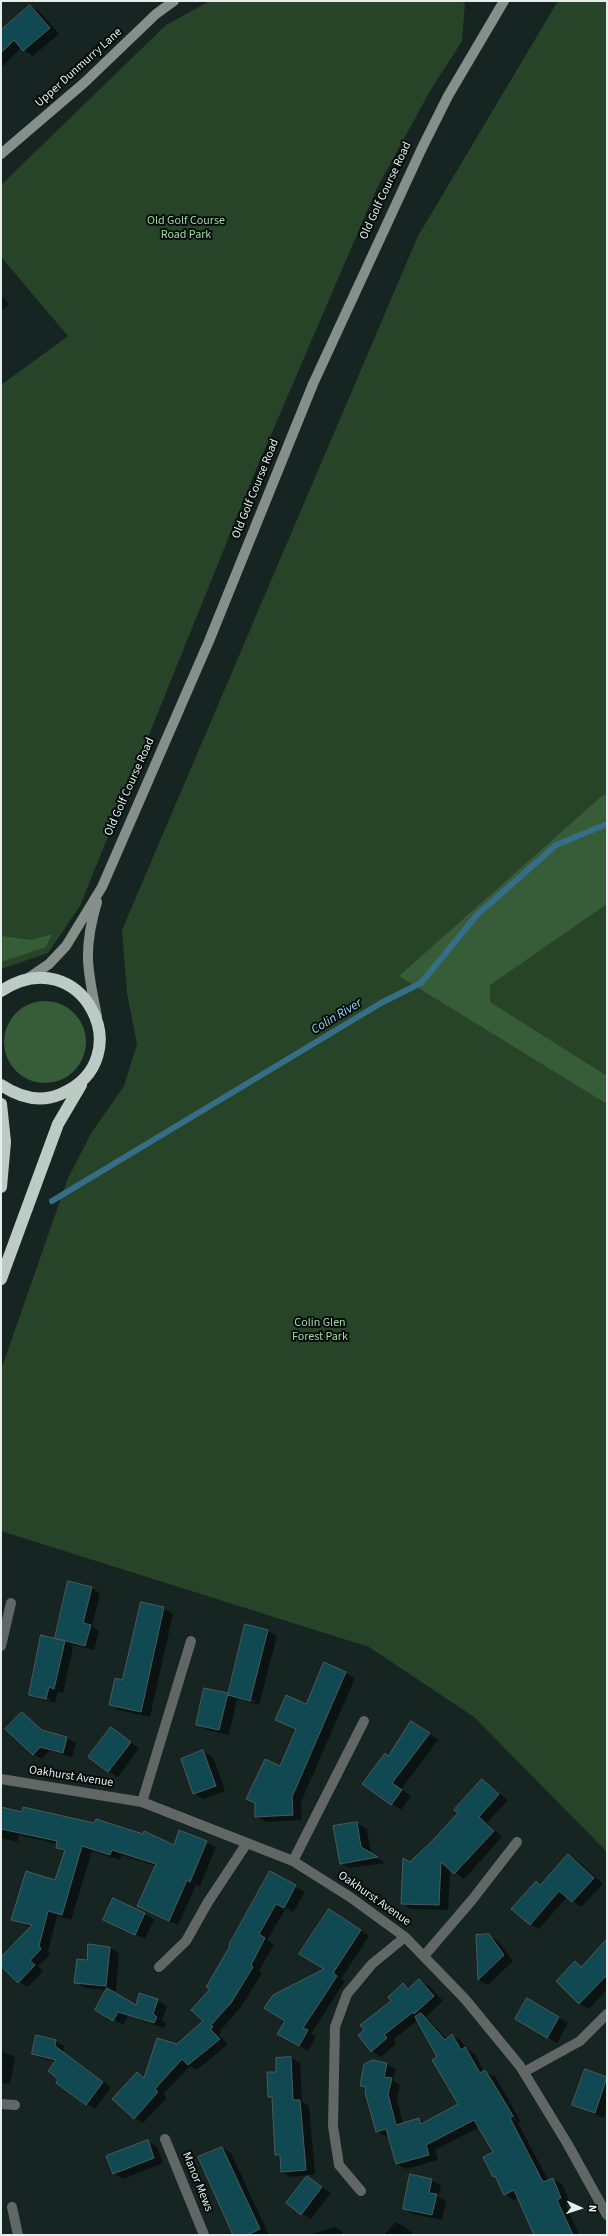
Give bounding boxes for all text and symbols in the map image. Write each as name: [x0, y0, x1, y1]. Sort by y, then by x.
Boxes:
street label: Upper Dunmurry Lane: [33, 25, 125, 111]
street label: Old Golf Course Road: [357, 140, 415, 242]
park label: Old Golf Course Road Park: [147, 214, 225, 242]
street label: Old Golf Course Road: [229, 437, 283, 541]
street label: Old Golf Course Road: [102, 736, 158, 838]
water label: Colin River: [309, 996, 365, 1038]
park label: Colin Glen Forest Park: [292, 1316, 348, 1344]
street label: Oakhurst Avenue: [28, 1763, 114, 1791]
street label: Oakhurst Avenue: [335, 1869, 413, 1929]
street label: Manor Mews: [179, 2150, 215, 2214]
north arrow: [560, 2188, 600, 2228]
text: N: [585, 2205, 600, 2213]

